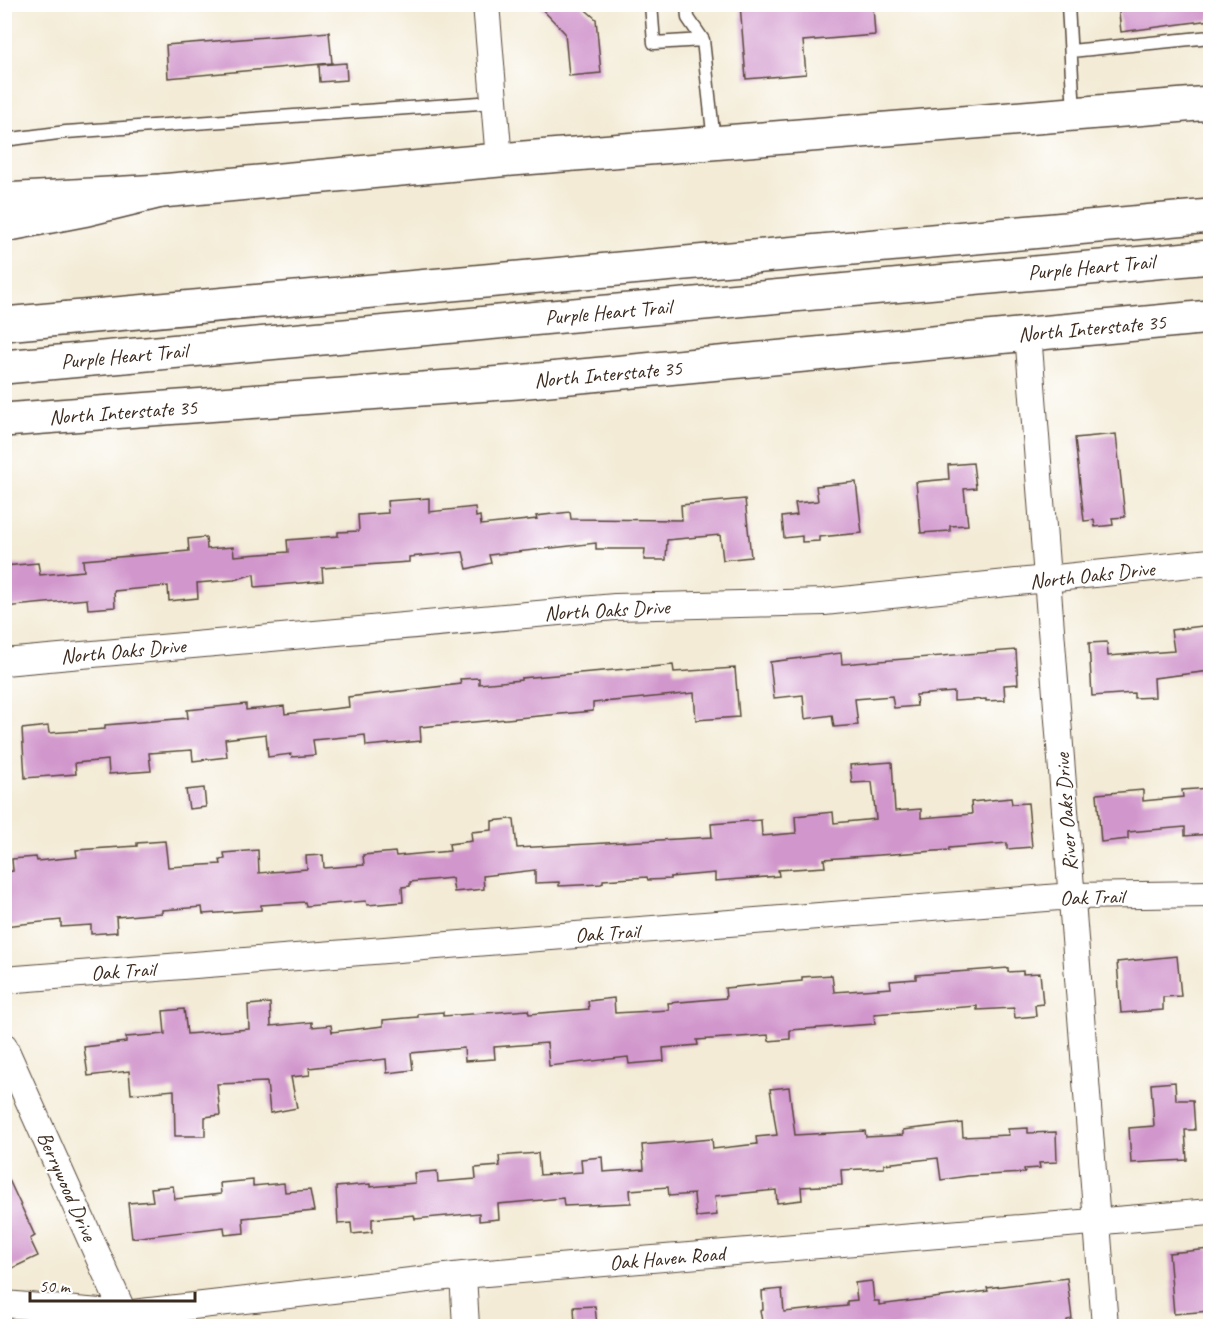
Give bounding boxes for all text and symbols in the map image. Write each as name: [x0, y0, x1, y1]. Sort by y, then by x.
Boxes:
street label: Purple Heart Trail: [1027, 248, 1159, 285]
street label: Purple Heart Trail: [544, 293, 676, 330]
street label: North Interstate 35: [1017, 308, 1169, 347]
street label: Purple Heart Trail: [60, 337, 192, 374]
street label: North Interstate 35: [533, 354, 685, 393]
street label: North Interstate 35: [48, 394, 199, 430]
street label: North Oaks Drive: [1028, 555, 1158, 594]
street label: North Oaks Drive: [544, 594, 672, 626]
street label: North Oaks Drive: [59, 632, 189, 669]
street label: River Oaks Drive: [1049, 751, 1083, 872]
street label: Oak Trail: [1059, 883, 1128, 911]
street label: Oak Trail: [574, 918, 643, 948]
street label: Oak Trail: [90, 956, 159, 986]
street label: Berrywood Drive: [31, 1127, 103, 1246]
street label: Oak Haven Road: [608, 1240, 729, 1276]
scale bar: [30, 1265, 195, 1303]
text: 50 m: [39, 1275, 72, 1297]

